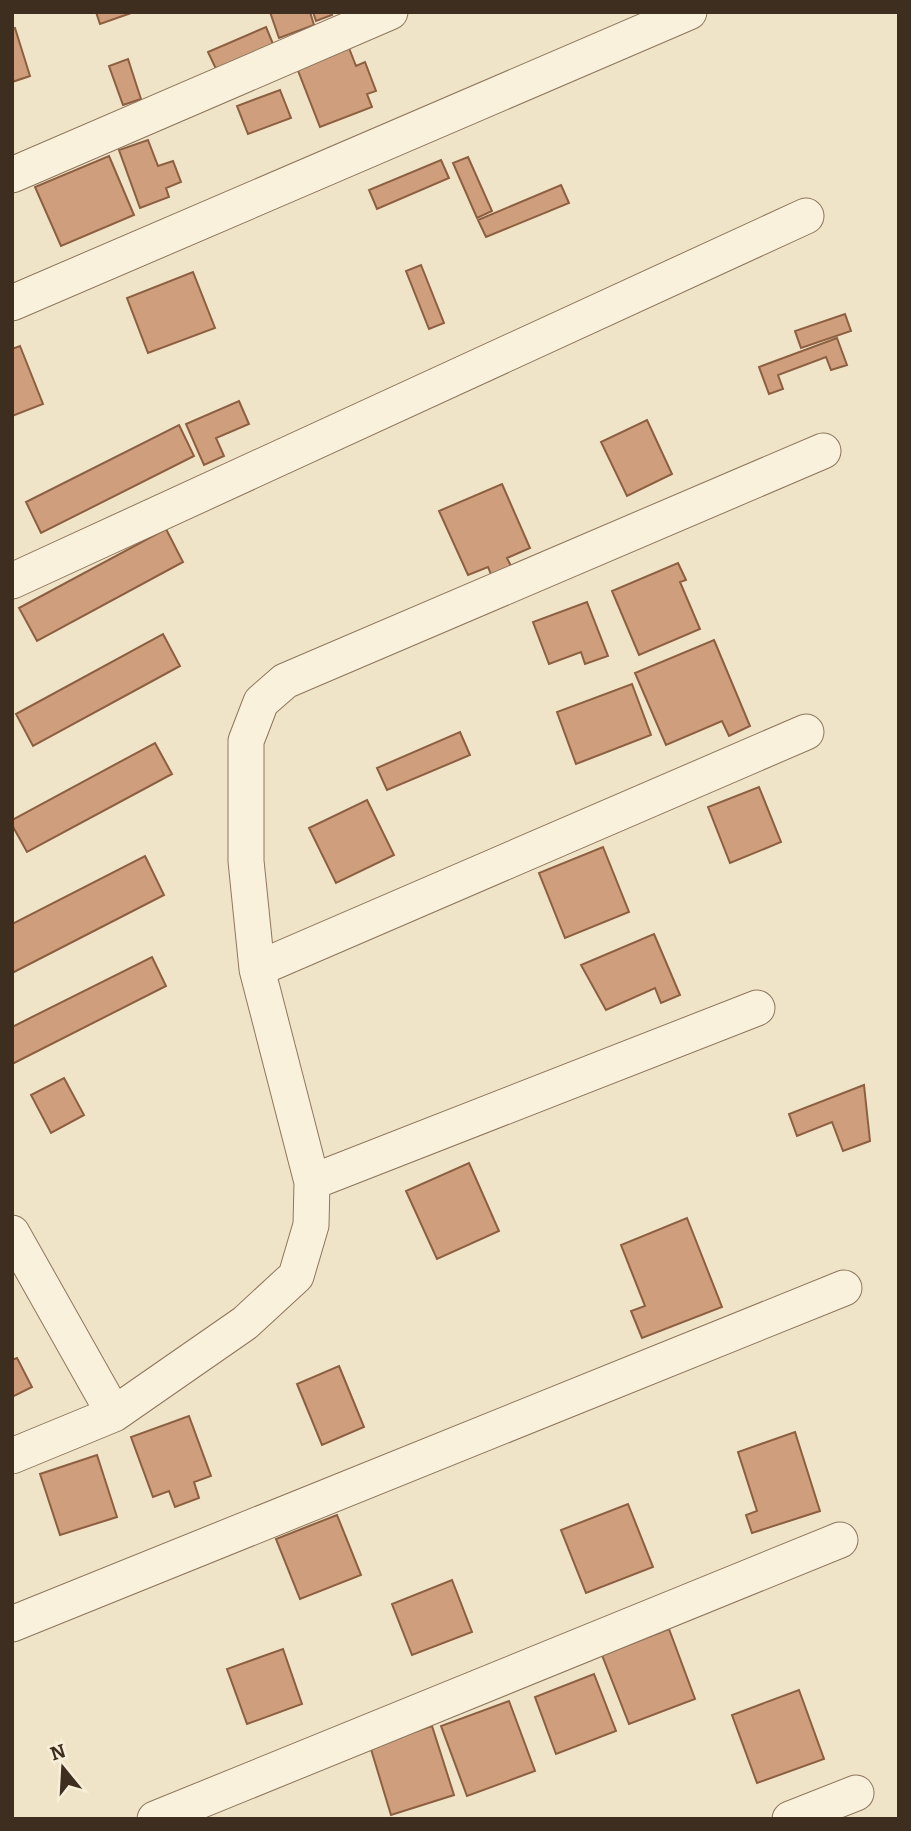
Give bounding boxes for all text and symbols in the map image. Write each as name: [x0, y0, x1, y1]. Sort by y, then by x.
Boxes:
north arrow: [28, 1733, 98, 1803]
text: N: [47, 1739, 69, 1766]

